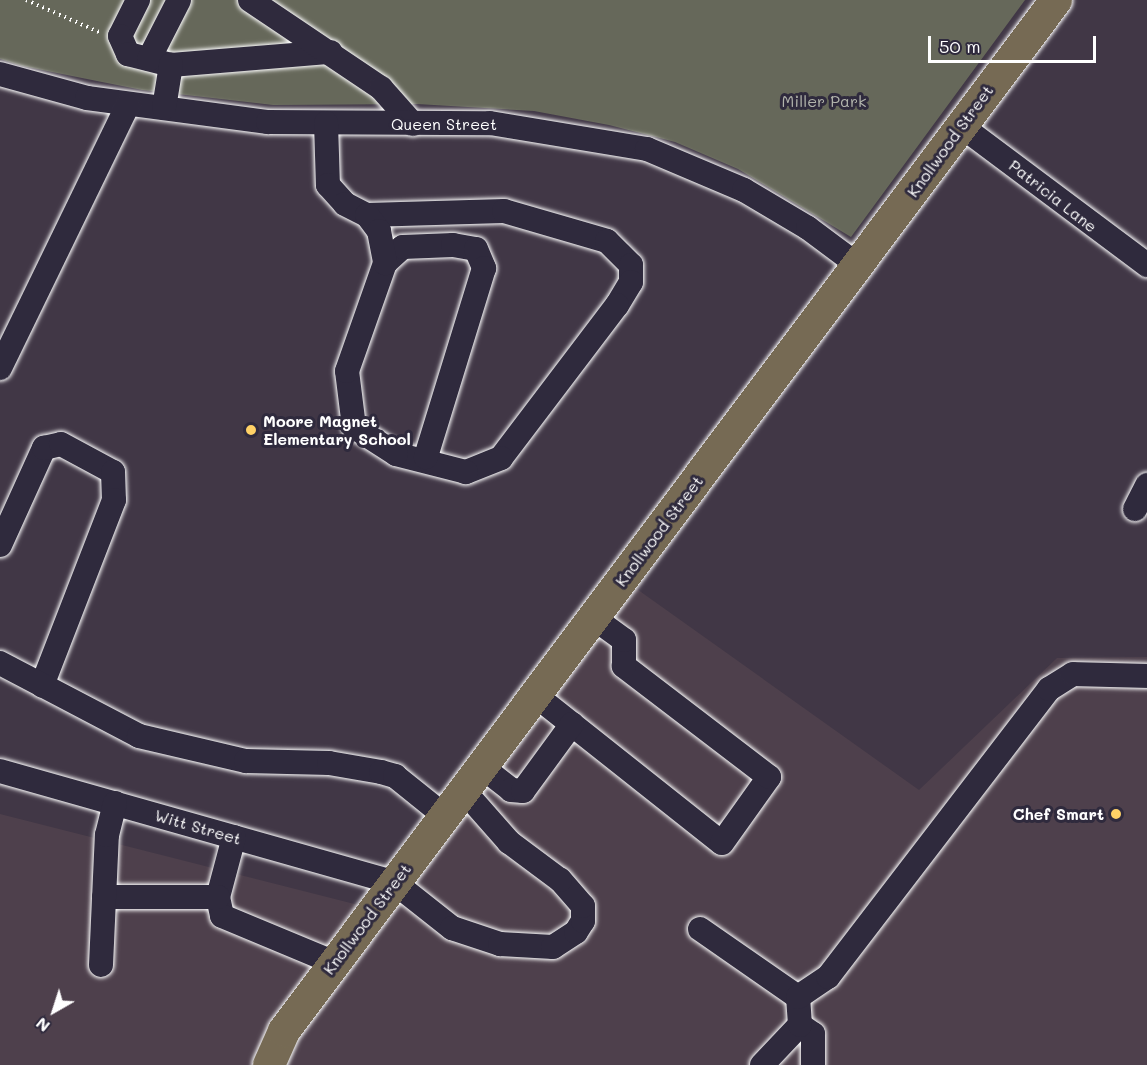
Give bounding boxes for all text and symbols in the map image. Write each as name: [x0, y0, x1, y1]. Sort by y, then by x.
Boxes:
scale bar: [931, 24, 1099, 62]
text: 50 m: [939, 34, 981, 58]
street label: Knollwood Street: [903, 81, 997, 201]
park label: Miller Park: [781, 91, 867, 111]
street label: Queen Street: [391, 114, 497, 134]
street label: Patricia Lane: [1005, 156, 1101, 236]
place label: Moore Magnet Elementary School: [263, 411, 411, 449]
marker: Moore Magnet Elementary School: [244, 423, 258, 437]
street label: Knollwood Street: [611, 472, 707, 590]
place label: Chef Smart: [1013, 804, 1104, 824]
street label: Witt Street: [153, 805, 243, 849]
marker: Chef Smart: [1109, 807, 1123, 821]
street label: Knollwood Street: [319, 860, 415, 978]
north arrow: [24, 981, 84, 1041]
text: N: [31, 1013, 54, 1037]

